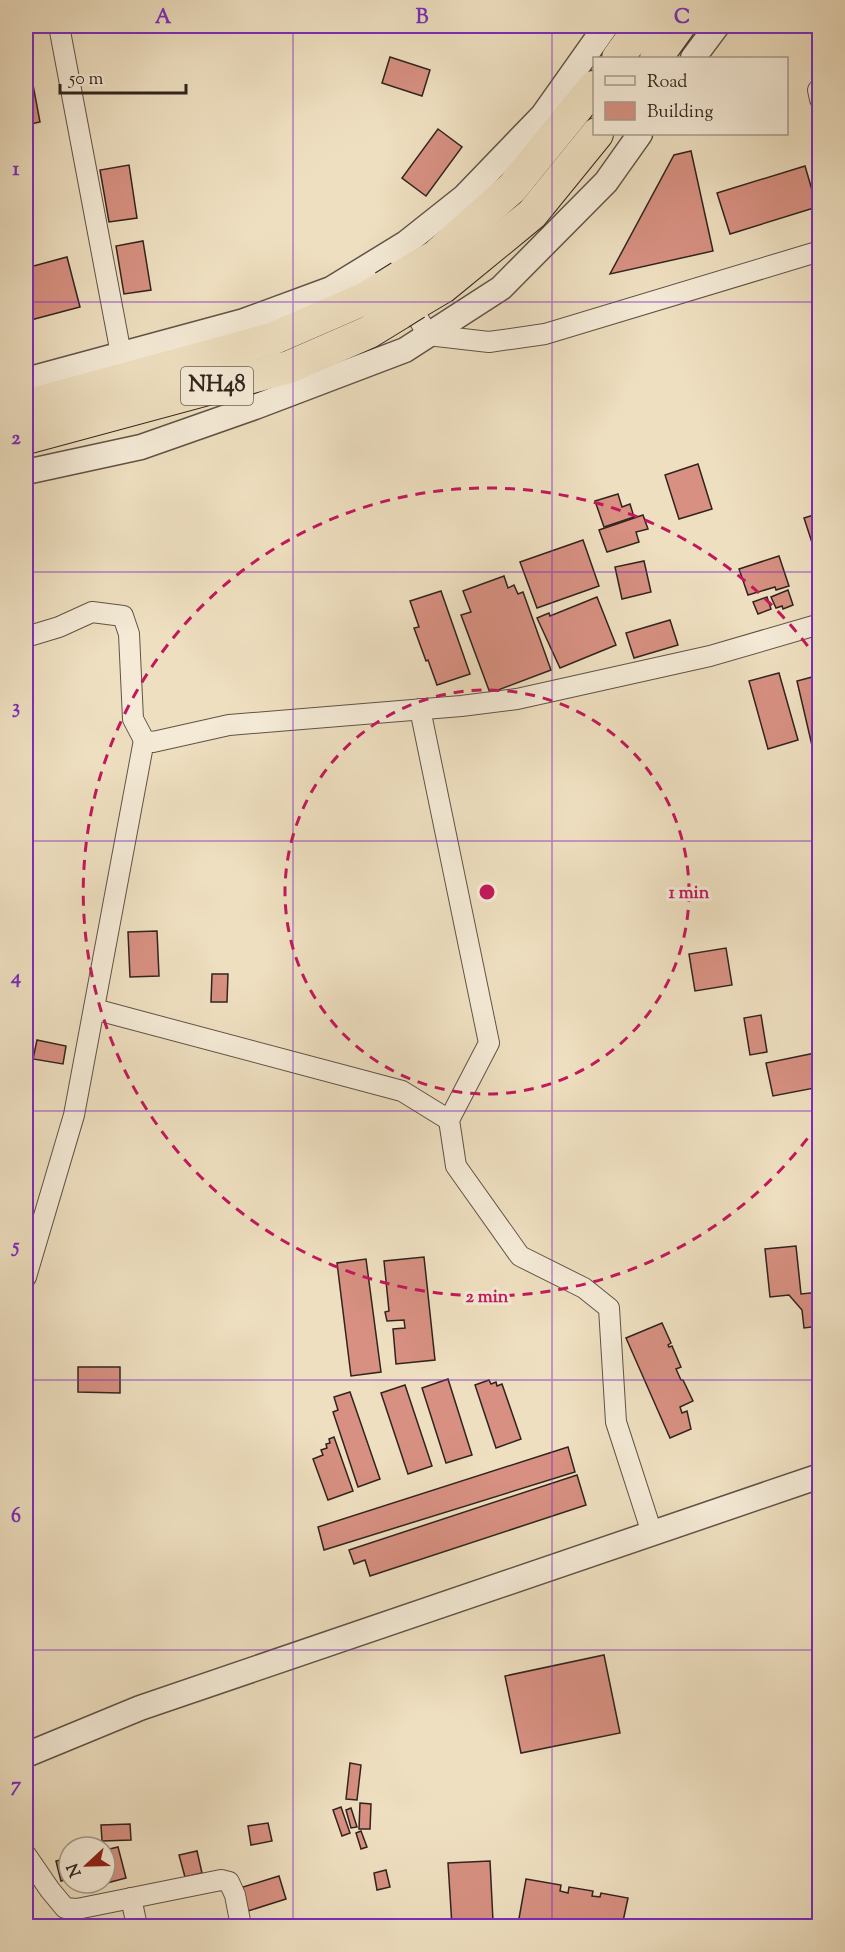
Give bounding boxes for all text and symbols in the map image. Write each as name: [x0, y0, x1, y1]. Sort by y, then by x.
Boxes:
text: A: [155, 4, 172, 33]
text: B: [416, 4, 429, 33]
text: C: [674, 4, 690, 33]
scale bar: [60, 57, 186, 95]
legend: [593, 57, 788, 135]
text: 50 m: [68, 67, 104, 93]
text: Road: [647, 70, 687, 96]
text: Building: [647, 100, 713, 126]
text: 1: [13, 156, 20, 185]
road number: NH48: [181, 367, 253, 405]
text: 2: [11, 425, 21, 454]
text: 3: [12, 694, 20, 723]
text: 1 min: [669, 881, 710, 907]
centre of rings: [477, 882, 497, 902]
text: 4: [10, 964, 21, 993]
text: 5: [11, 1233, 20, 1262]
text: 2 min: [466, 1285, 509, 1311]
text: 6: [11, 1503, 21, 1532]
text: 7: [11, 1772, 22, 1801]
north arrow: [57, 1835, 117, 1895]
text: N: [62, 1859, 88, 1880]

